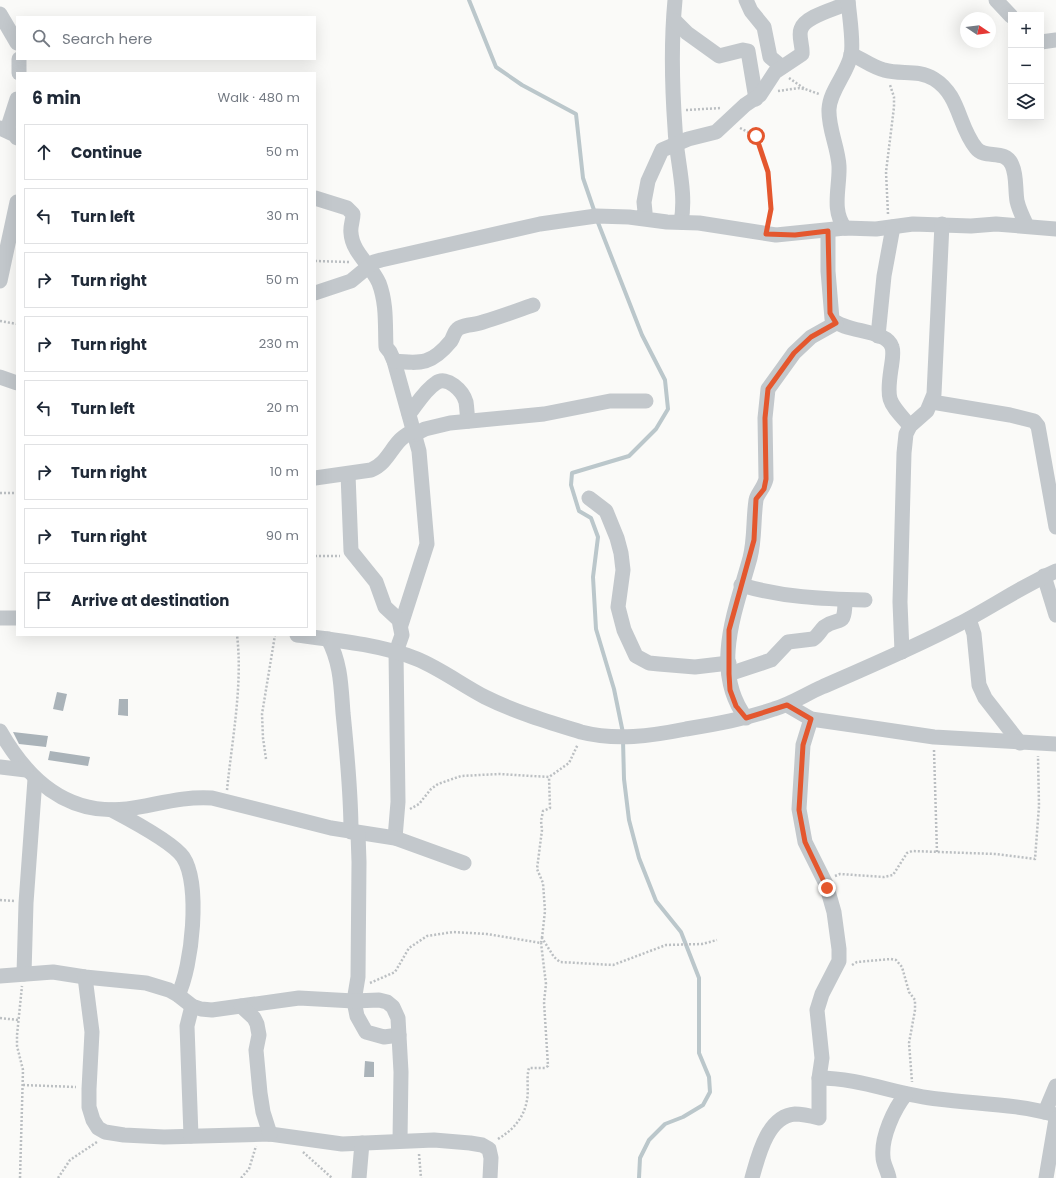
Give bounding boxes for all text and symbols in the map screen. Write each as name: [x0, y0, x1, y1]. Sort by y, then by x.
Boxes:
north arrow: [960, 12, 996, 48]
map controls: [1008, 12, 1044, 120]
button: +: [1008, 12, 1044, 48]
search box: [16, 16, 316, 60]
icon: search: [30, 27, 52, 49]
text: Search here: [62, 28, 152, 49]
button: −: [1008, 48, 1044, 84]
button: layers: [1008, 84, 1044, 120]
text: 6 min: [32, 86, 81, 110]
text: Walk · 480 m: [218, 88, 300, 107]
route start: [747, 127, 765, 145]
icon: ahead: [33, 141, 55, 163]
text: Continue: [71, 142, 142, 163]
text: 50 m: [266, 142, 299, 161]
icon: left: [33, 205, 55, 227]
text: Turn left: [71, 206, 135, 227]
text: 30 m: [266, 206, 299, 225]
icon: right: [33, 269, 55, 291]
text: Turn right: [71, 270, 147, 291]
text: 50 m: [266, 270, 299, 289]
icon: right: [33, 333, 55, 355]
text: Turn right: [71, 334, 147, 355]
text: 230 m: [259, 334, 299, 353]
icon: left: [33, 397, 55, 419]
text: Turn left: [71, 398, 135, 419]
text: 20 m: [266, 398, 299, 417]
icon: right: [33, 461, 55, 483]
text: Turn right: [71, 462, 147, 483]
text: 10 m: [270, 462, 299, 481]
icon: right: [33, 525, 55, 547]
text: Turn right: [71, 526, 147, 547]
text: 90 m: [266, 526, 299, 545]
icon: arrive: [33, 589, 55, 611]
text: Arrive at destination: [71, 590, 229, 611]
route end: [818, 879, 836, 897]

